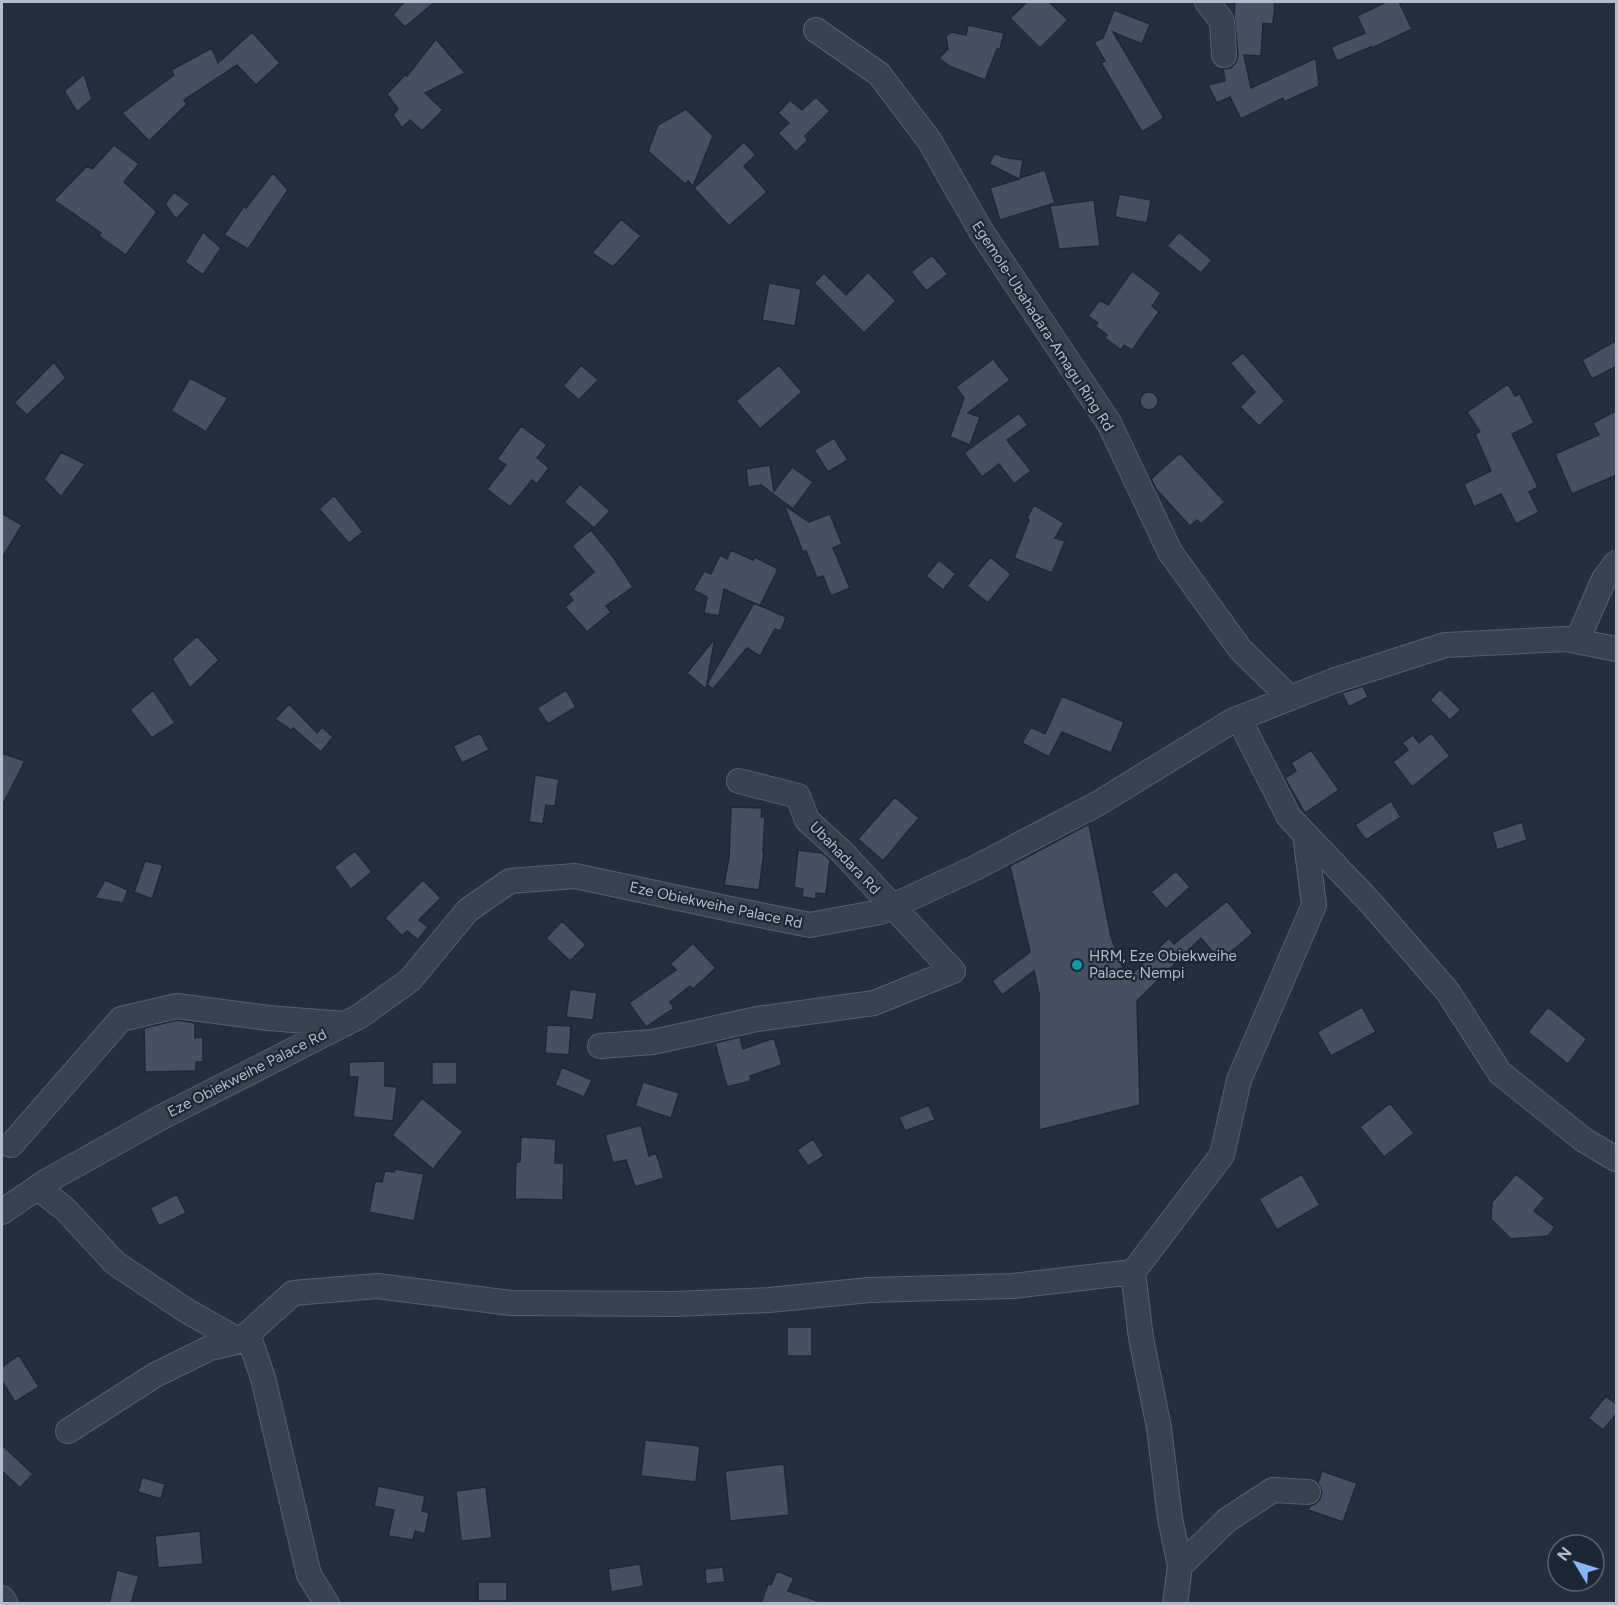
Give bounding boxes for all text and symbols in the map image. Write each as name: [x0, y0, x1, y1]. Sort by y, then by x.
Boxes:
street label: Egemole-Ubahadara-Amagu Ring Rd: [968, 218, 1118, 434]
street label: Ubahadara Rd: [806, 818, 884, 898]
street label: Eze Obiekweihe Palace Rd: [628, 878, 804, 932]
place label: HRM, Eze Obiekweihe Palace, Nempi: [1089, 947, 1237, 982]
marker: HRM, Eze Obiekweihe Palace, Nempi: [1070, 958, 1084, 972]
street label: Eze Obiekweihe Palace Rd: [164, 1025, 330, 1121]
north arrow: [1546, 1533, 1606, 1593]
text: N: [1553, 1543, 1576, 1565]

